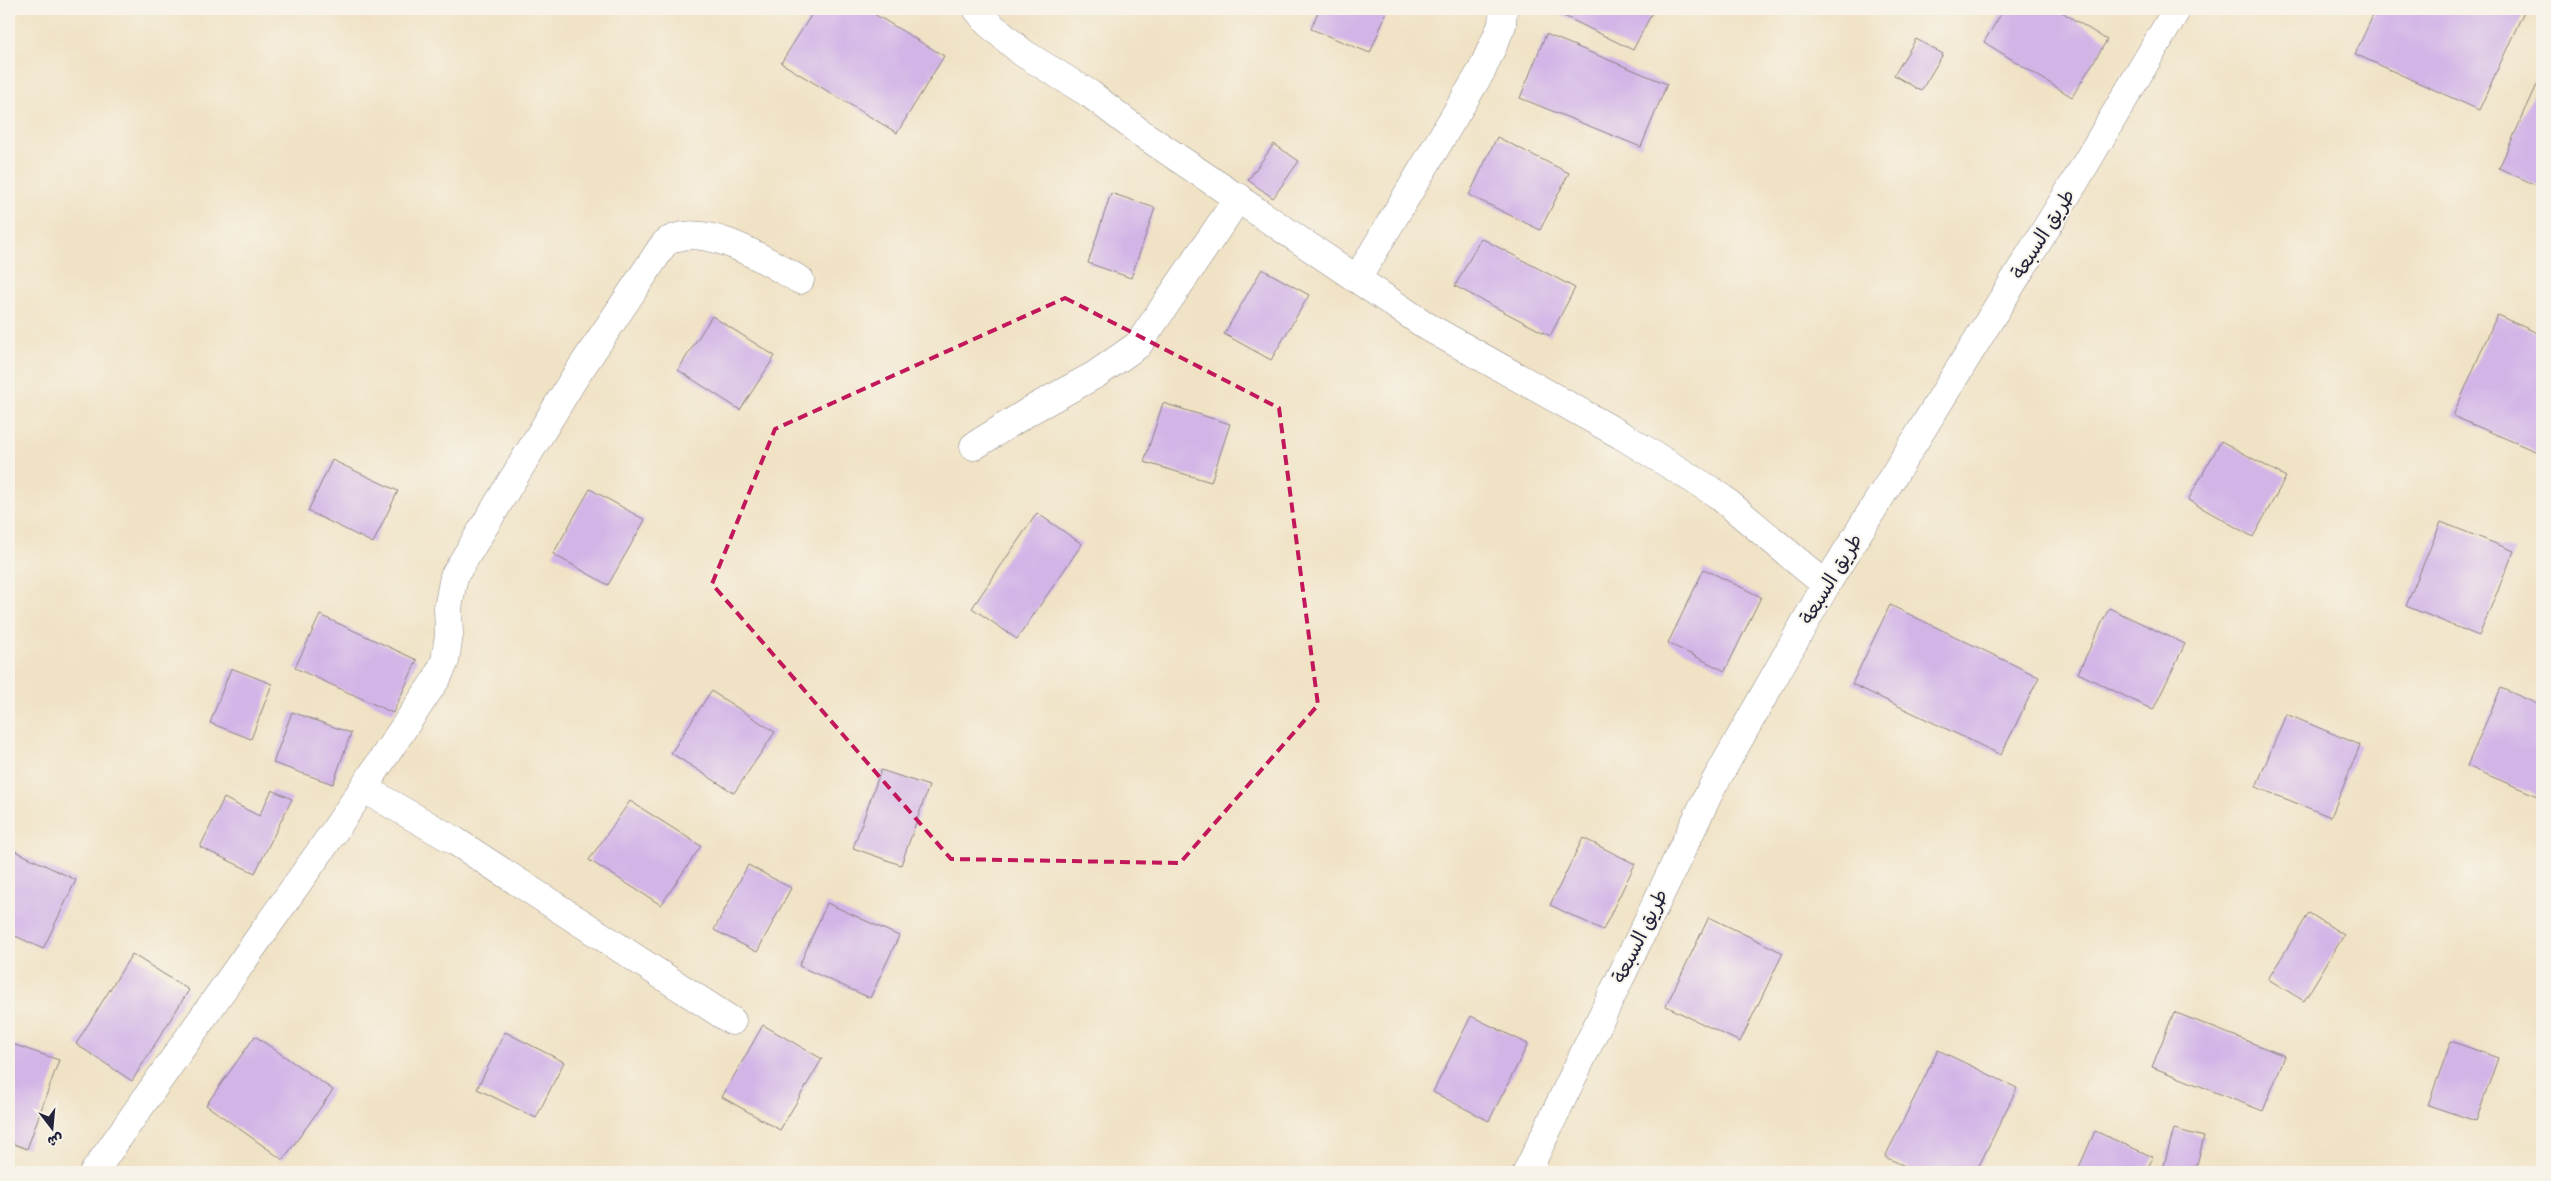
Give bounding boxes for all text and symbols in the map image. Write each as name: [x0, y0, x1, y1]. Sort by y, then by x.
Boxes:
street label: طريق السبعة: [2005, 184, 2081, 284]
street label: طريق السبعة: [1794, 529, 1868, 629]
street label: طريق السبعة: [1607, 885, 1673, 987]
north arrow: [28, 1104, 78, 1154]
text: ش: [46, 1130, 65, 1150]

